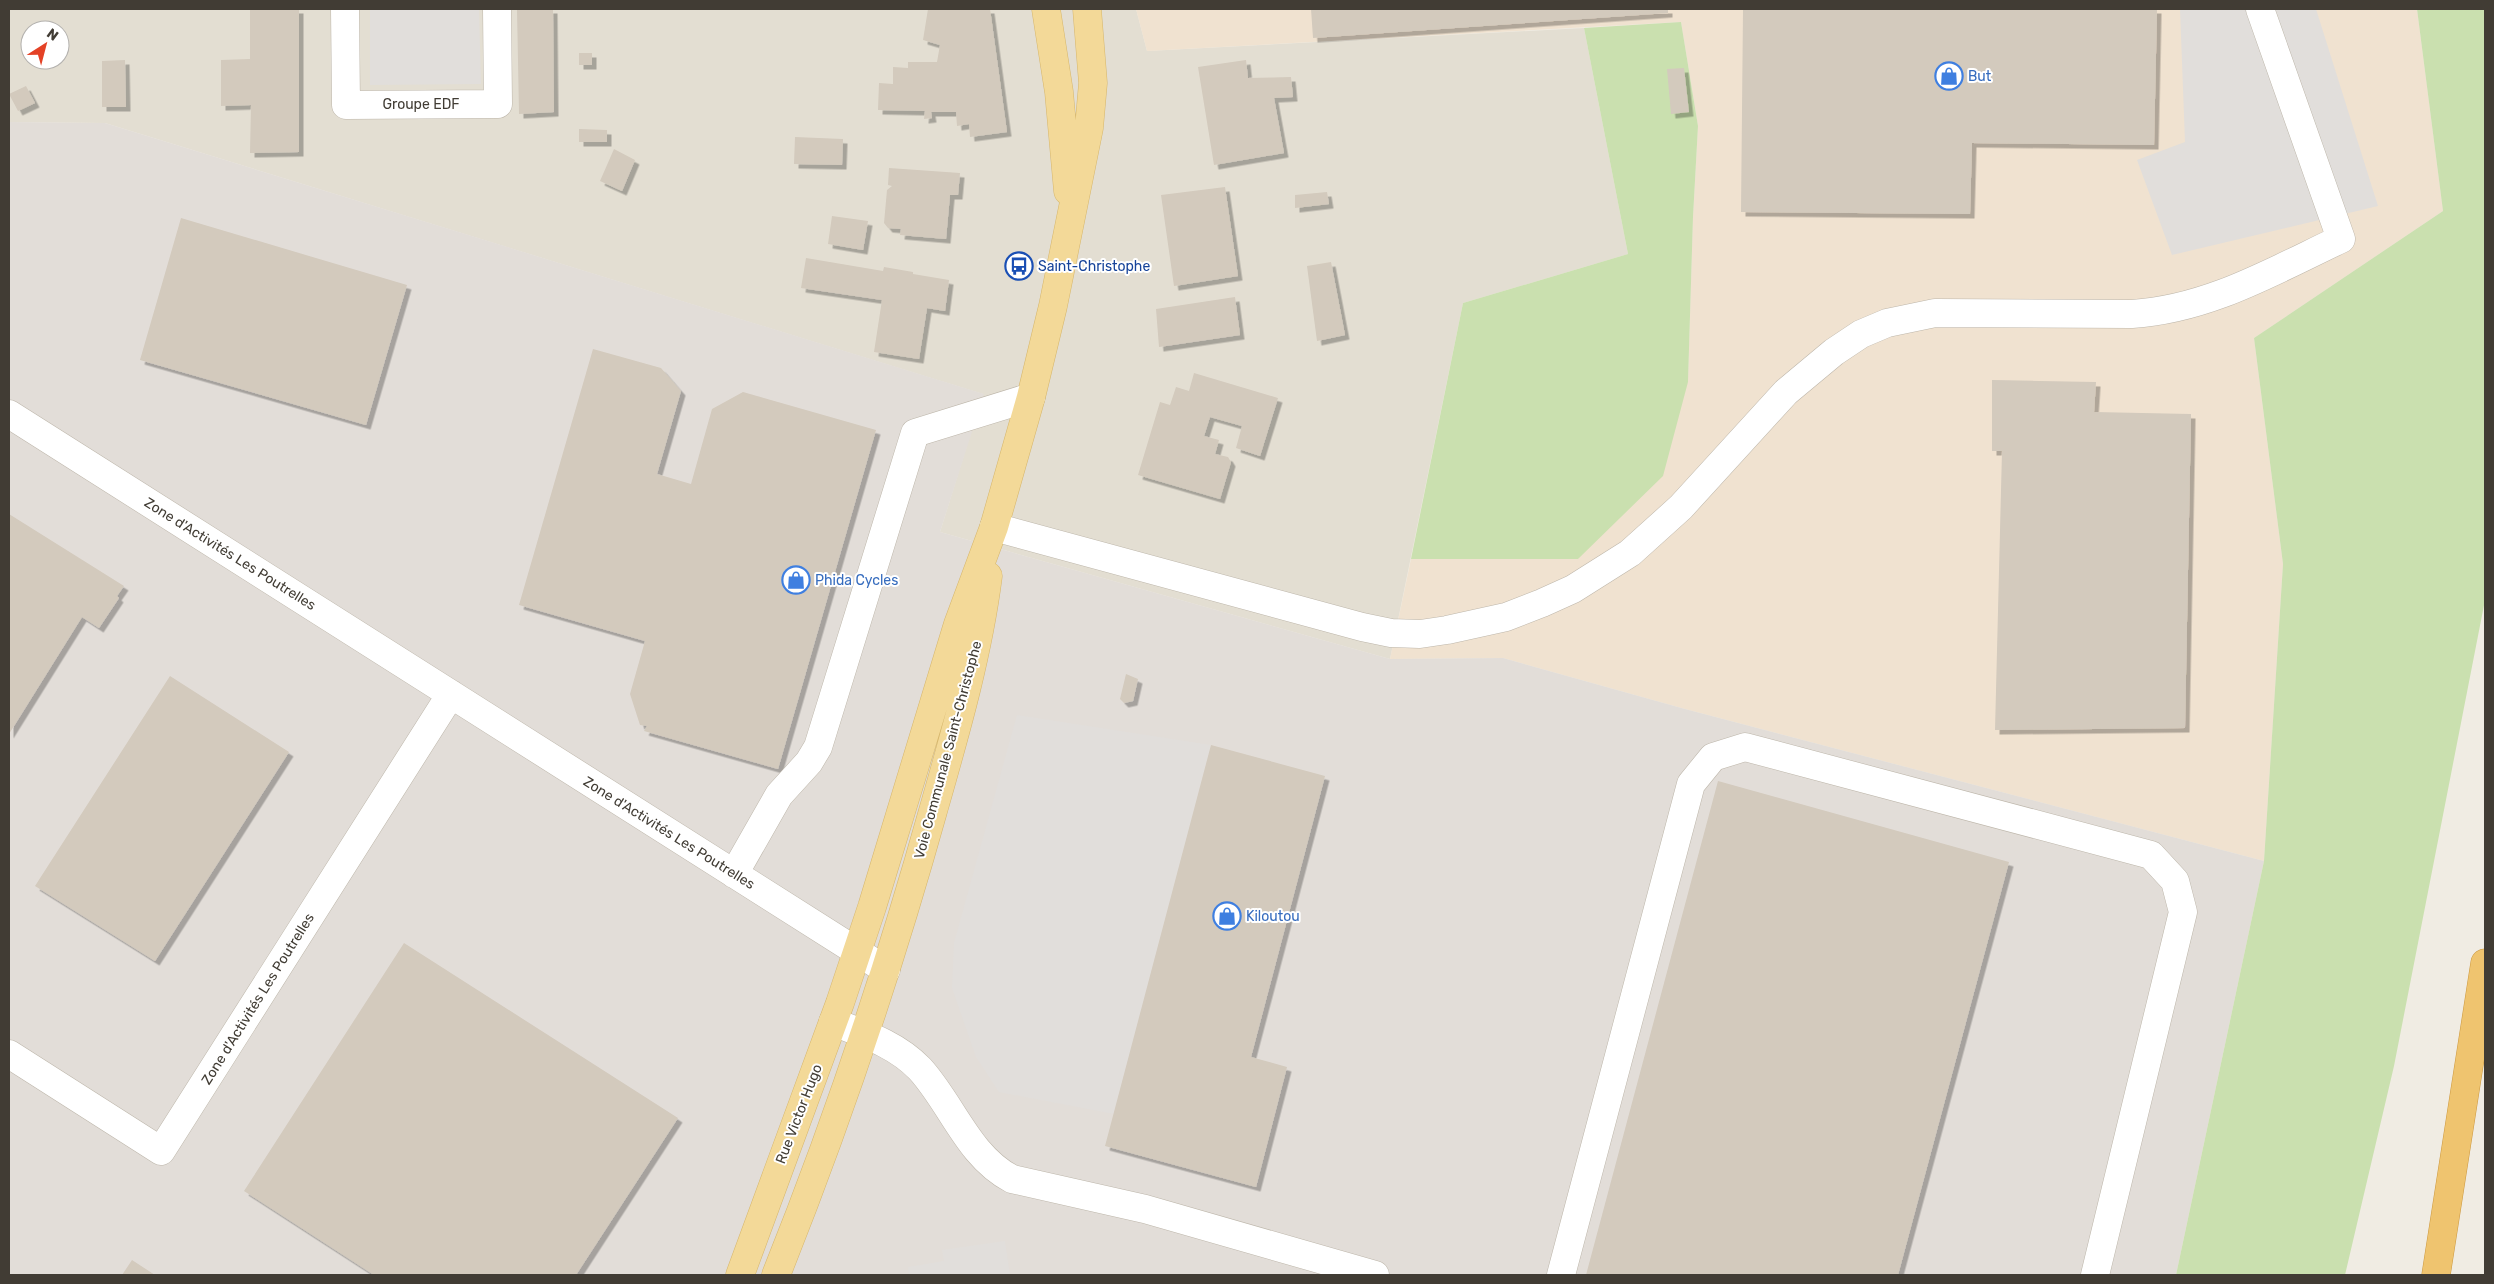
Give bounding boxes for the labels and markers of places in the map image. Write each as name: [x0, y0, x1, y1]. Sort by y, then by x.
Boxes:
shop icon: But: [1934, 61, 1964, 91]
place label: But: [1968, 68, 1992, 85]
bus stop icon: Saint-Christophe: [1004, 251, 1034, 281]
place label: Saint-Christophe: [1038, 258, 1150, 275]
shop icon: Phida Cycles: [781, 565, 811, 595]
place label: Phida Cycles: [815, 572, 898, 589]
shop icon: Kiloutou: [1212, 901, 1242, 931]
place label: Kiloutou: [1246, 908, 1300, 925]

